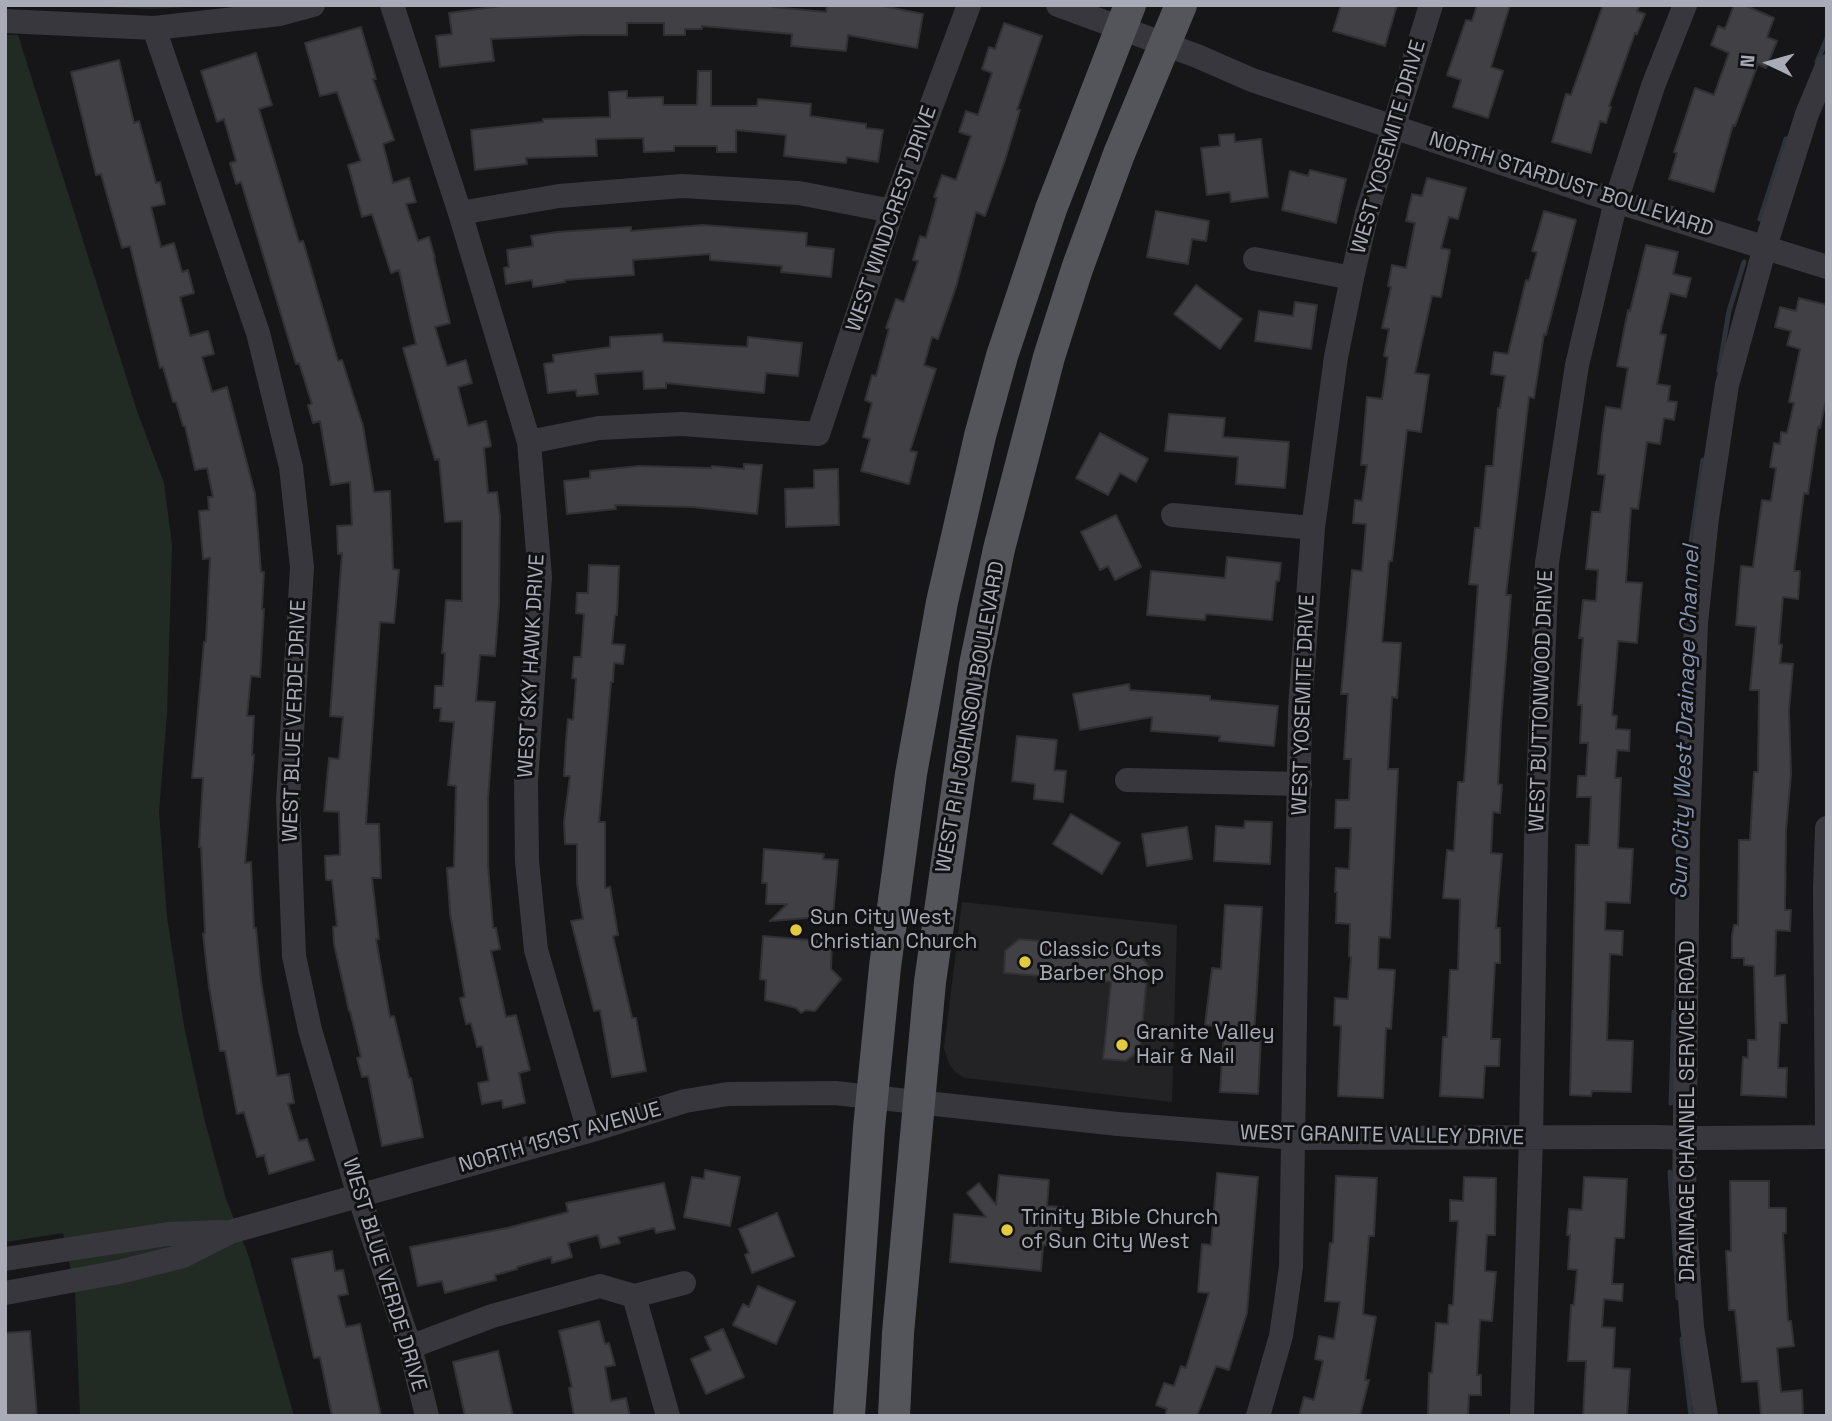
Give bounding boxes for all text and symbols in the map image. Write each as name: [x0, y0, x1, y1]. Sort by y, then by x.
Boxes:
north arrow: [1734, 28, 1804, 98]
street label: WEST YOSEMITE DRIVE: [1346, 37, 1432, 257]
text: N: [1735, 54, 1761, 69]
street label: WEST WINDCREST DRIVE: [841, 103, 943, 335]
street label: NORTH STARDUST BOULEVARD: [1426, 127, 1716, 243]
water label: Sun City West Drainage Channel: [1666, 545, 1706, 899]
street label: WEST SKY HAWK DRIVE: [514, 553, 550, 779]
street label: WEST R H JOHNSON BOULEVARD: [931, 559, 1011, 875]
street label: WEST BUTTONWOOD DRIVE: [1525, 569, 1559, 833]
street label: WEST YOSEMITE DRIVE: [1288, 594, 1320, 816]
street label: WEST BLUE VERDE DRIVE: [278, 599, 312, 843]
place label: Sun City West Christian Church: [810, 905, 977, 955]
marker: Sun City West Christian Church: [788, 922, 804, 938]
place label: Classic Cuts Barber Shop: [1039, 937, 1164, 987]
street label: DRAINAGE CHANNEL SERVICE ROAD: [1675, 940, 1701, 1282]
marker: Classic Cuts Barber Shop: [1017, 954, 1033, 970]
place label: Granite Valley Hair & Nail: [1136, 1020, 1275, 1070]
marker: Granite Valley Hair & Nail: [1114, 1037, 1130, 1053]
street label: NORTH 151ST AVENUE: [456, 1097, 664, 1179]
street label: WEST GRANITE VALLEY DRIVE: [1240, 1121, 1524, 1151]
street label: WEST BLUE VERDE DRIVE: [336, 1155, 432, 1395]
place label: Trinity Bible Church of Sun City West: [1021, 1205, 1218, 1255]
marker: Trinity Bible Church of Sun City West: [999, 1222, 1015, 1238]

